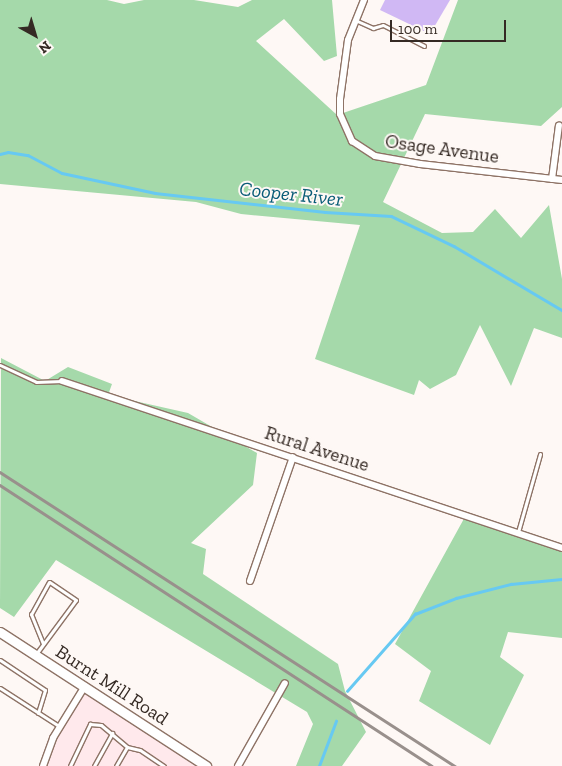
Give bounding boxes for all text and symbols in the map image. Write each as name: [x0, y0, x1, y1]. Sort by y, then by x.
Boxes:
north arrow: [10, 10, 60, 60]
scale bar: [392, 10, 508, 42]
text: 100 m: [398, 20, 437, 38]
text: N: [35, 37, 54, 57]
street label: Osage Avenue: [383, 130, 501, 168]
water label: Cooper River: [238, 177, 344, 211]
street label: Rural Avenue: [262, 421, 372, 477]
street label: Burnt Mill Road: [51, 640, 173, 730]

